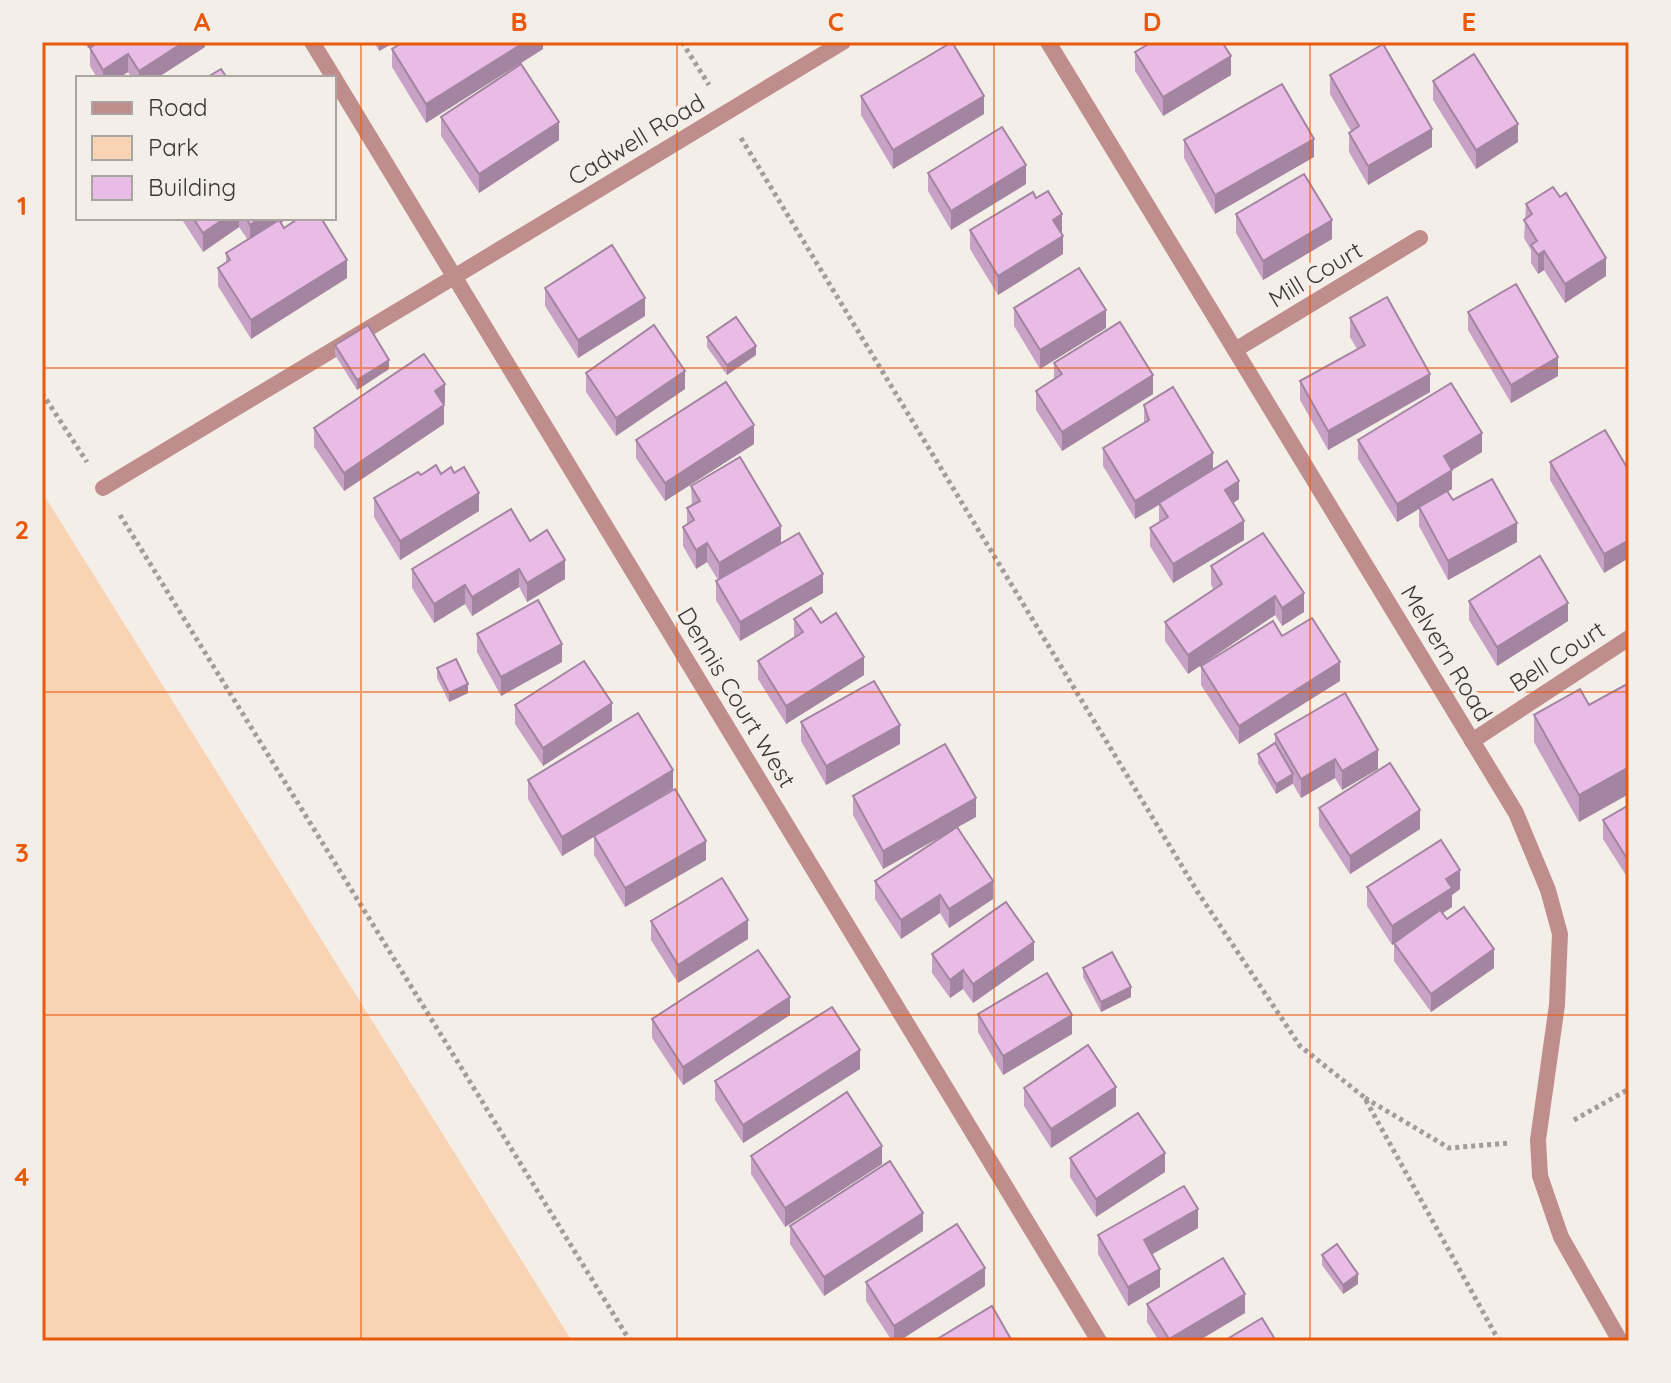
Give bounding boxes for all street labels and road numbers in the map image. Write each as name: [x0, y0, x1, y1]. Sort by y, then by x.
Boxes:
street label: Cadwell Road: [562, 87, 710, 191]
street label: Mill Court: [1263, 234, 1367, 314]
street label: Melvern Road: [1395, 579, 1499, 727]
street label: Dennis Court West: [671, 601, 803, 793]
street label: Bell Court: [1504, 614, 1610, 698]

